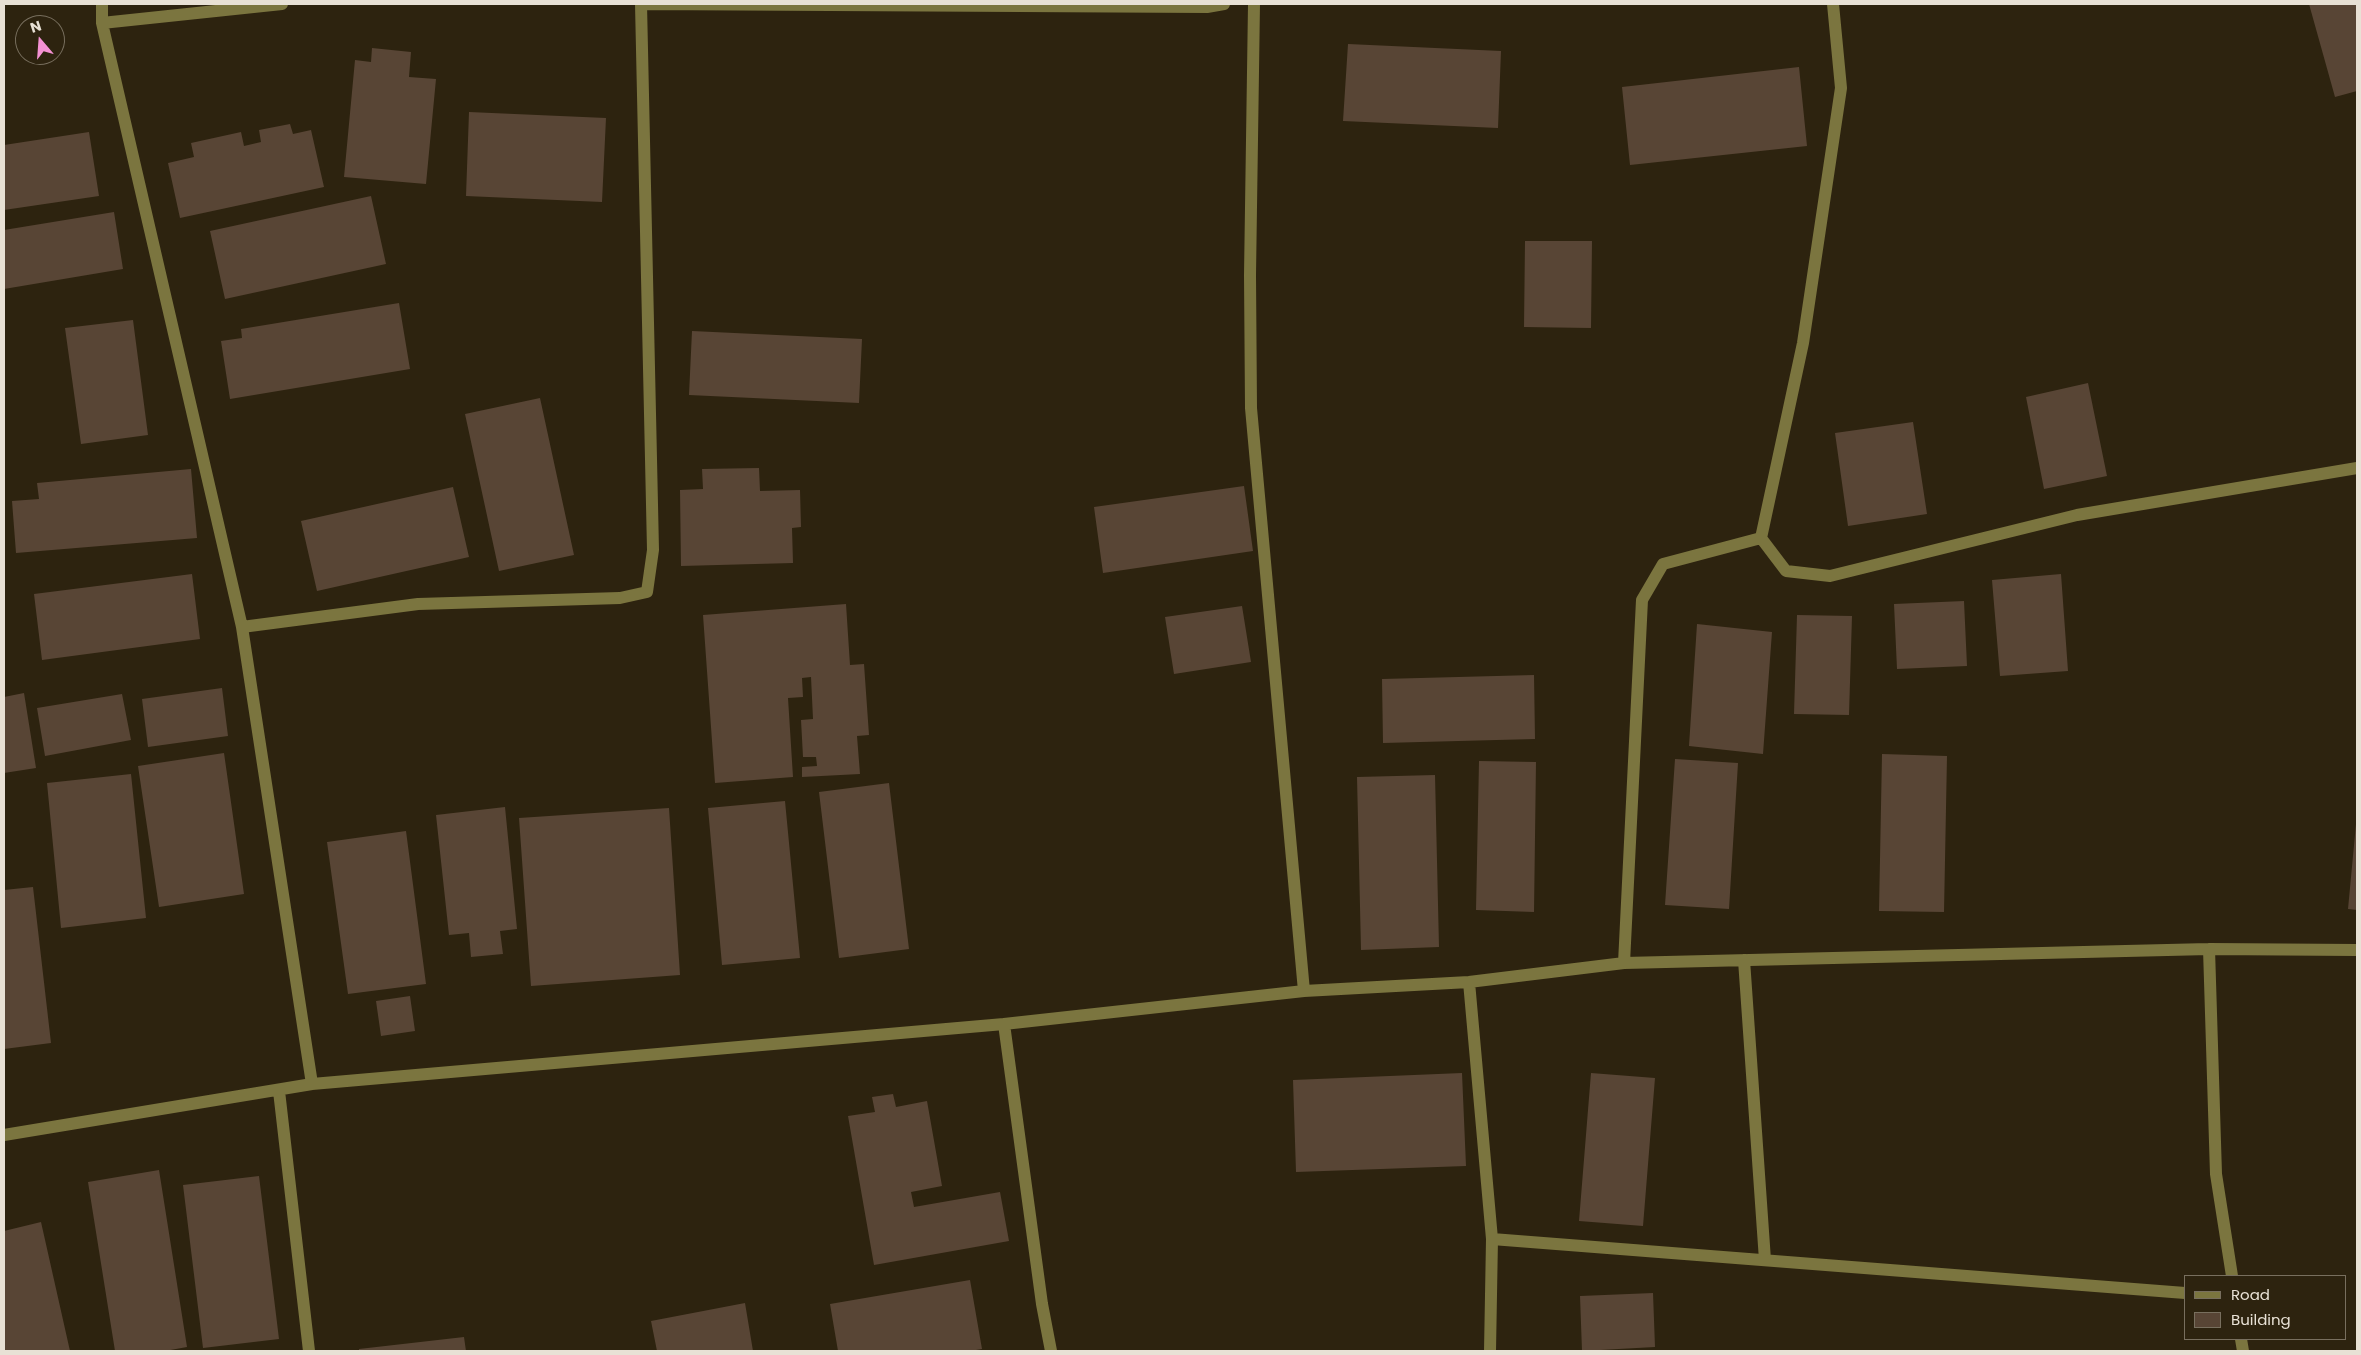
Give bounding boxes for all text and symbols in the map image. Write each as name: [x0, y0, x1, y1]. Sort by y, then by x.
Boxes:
north arrow: [15, 15, 65, 65]
text: N: [28, 16, 44, 38]
legend: [2184, 1275, 2346, 1340]
text: Road: [2231, 1284, 2270, 1305]
text: Building: [2231, 1309, 2291, 1330]

